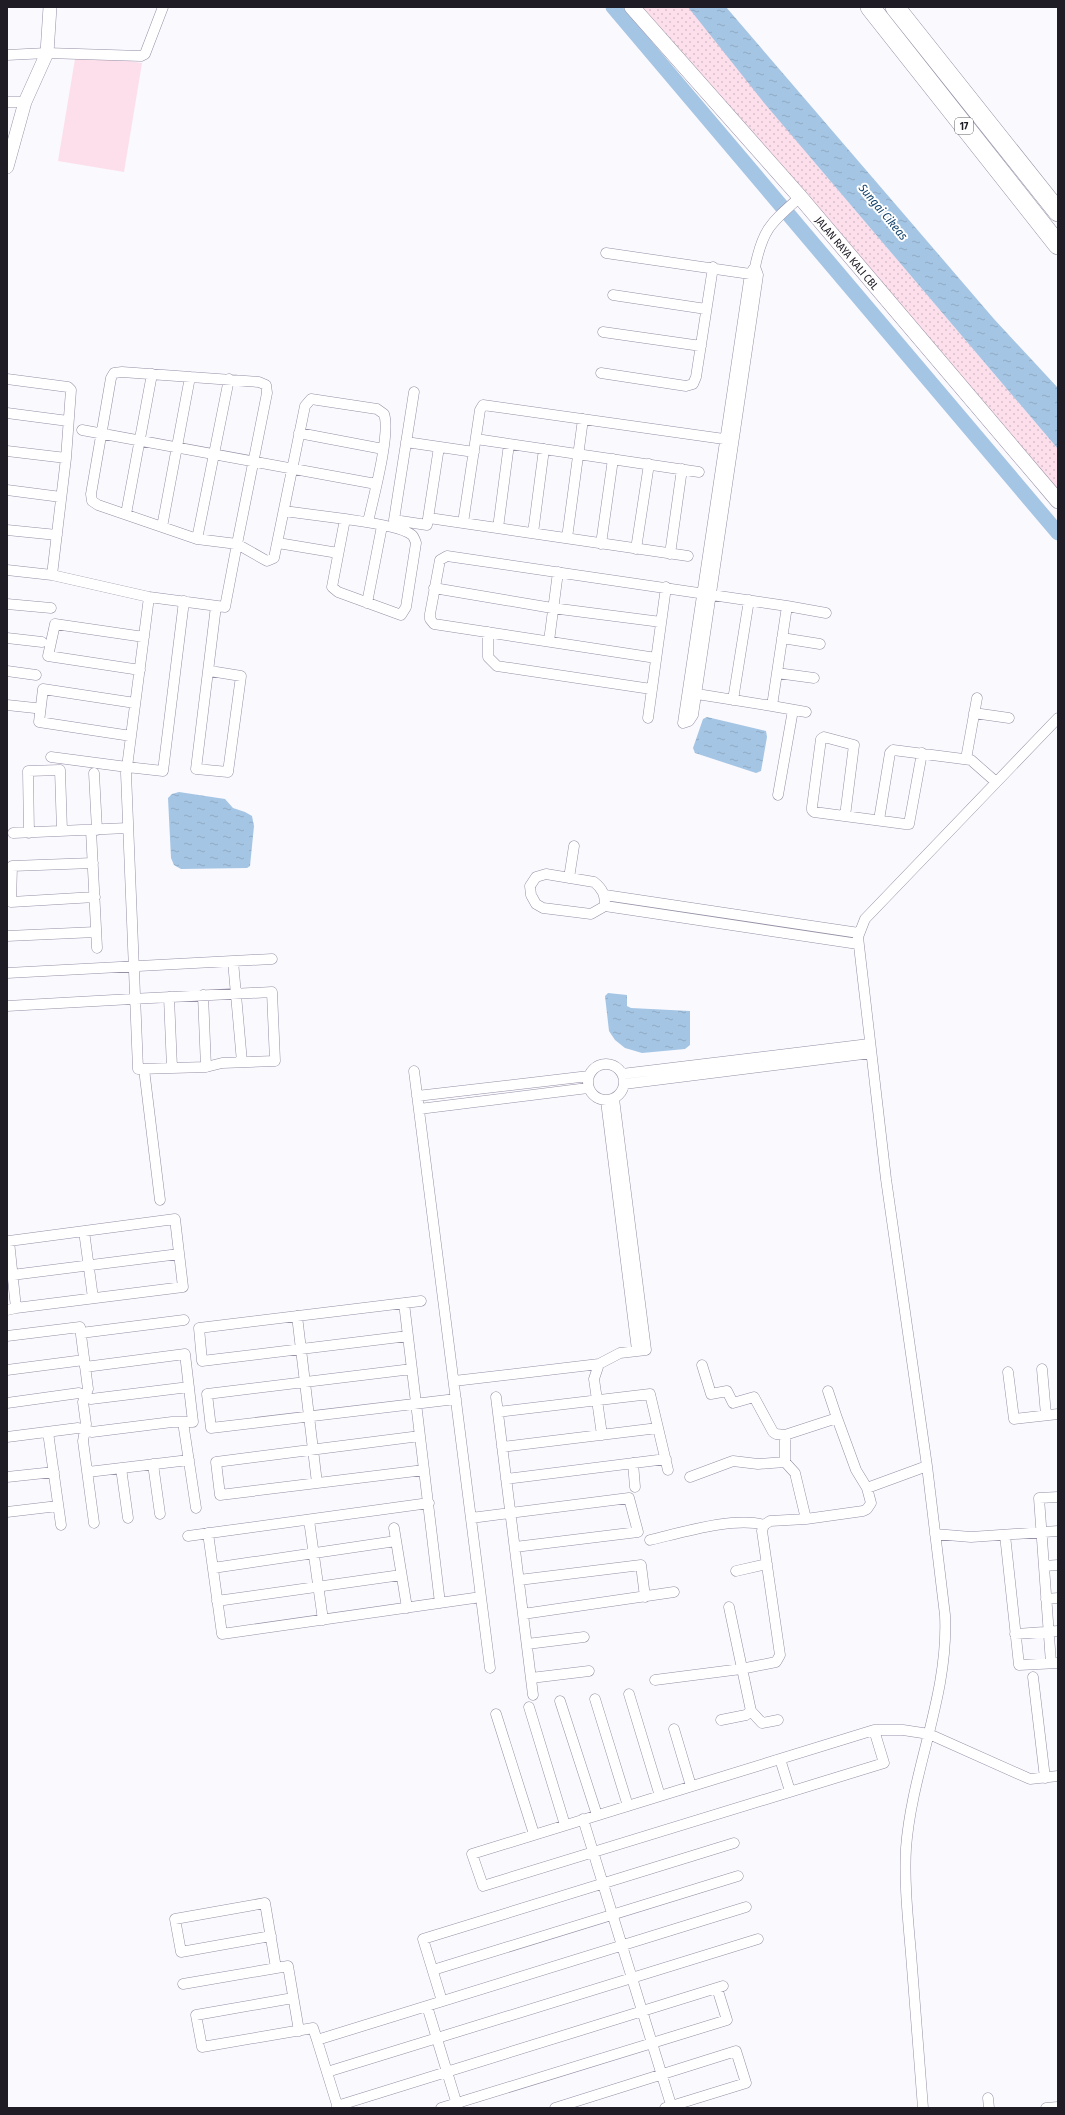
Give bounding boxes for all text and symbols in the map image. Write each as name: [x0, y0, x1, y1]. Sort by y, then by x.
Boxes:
road number: 17: [955, 118, 973, 134]
water label: Sungai Cikeas: [855, 180, 910, 243]
street label: JALAN RAYA KALI CBL: [812, 214, 881, 293]

